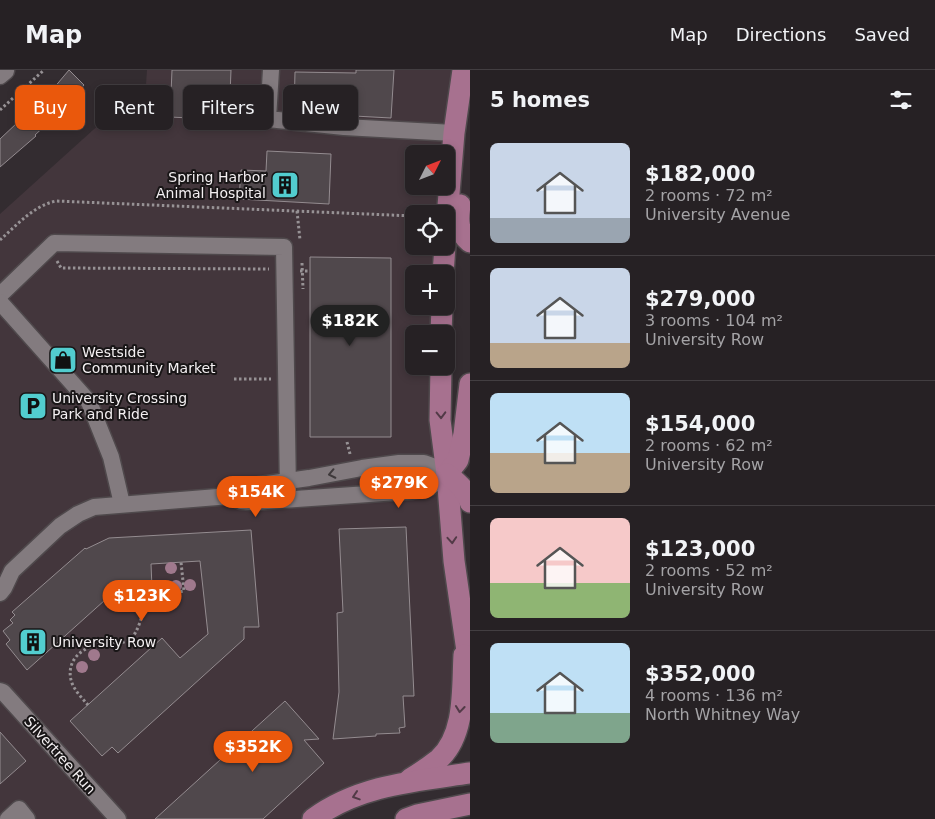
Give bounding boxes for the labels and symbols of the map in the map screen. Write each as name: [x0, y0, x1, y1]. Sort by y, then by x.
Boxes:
north arrow: [405, 145, 455, 195]
place label: Spring Harbor Animal Hospital: [156, 169, 266, 201]
building icon: Spring Harbor Animal Hospital: [270, 170, 300, 200]
pin: $182K: [315, 304, 385, 347]
place label: Westside Community Market: [82, 344, 216, 376]
shop icon: Westside Community Market: [48, 345, 78, 375]
place label: University Crossing Park and Ride: [52, 390, 187, 422]
parking icon: University Crossing Park and Ride: [18, 391, 48, 421]
one-way arrow: [436, 412, 446, 419]
pin: $279K: [364, 466, 434, 509]
one-way arrow: [327, 468, 336, 479]
pin: $154K: [221, 476, 291, 518]
one-way arrow: [447, 536, 458, 544]
pin: $123K: [107, 580, 177, 622]
building icon: University Row: [18, 627, 48, 657]
place label: University Row: [52, 634, 156, 650]
one-way arrow: [455, 705, 466, 713]
street label: Silvertree Run: [21, 713, 99, 797]
pin: $352K: [218, 730, 288, 773]
one-way arrow: [352, 790, 361, 800]

